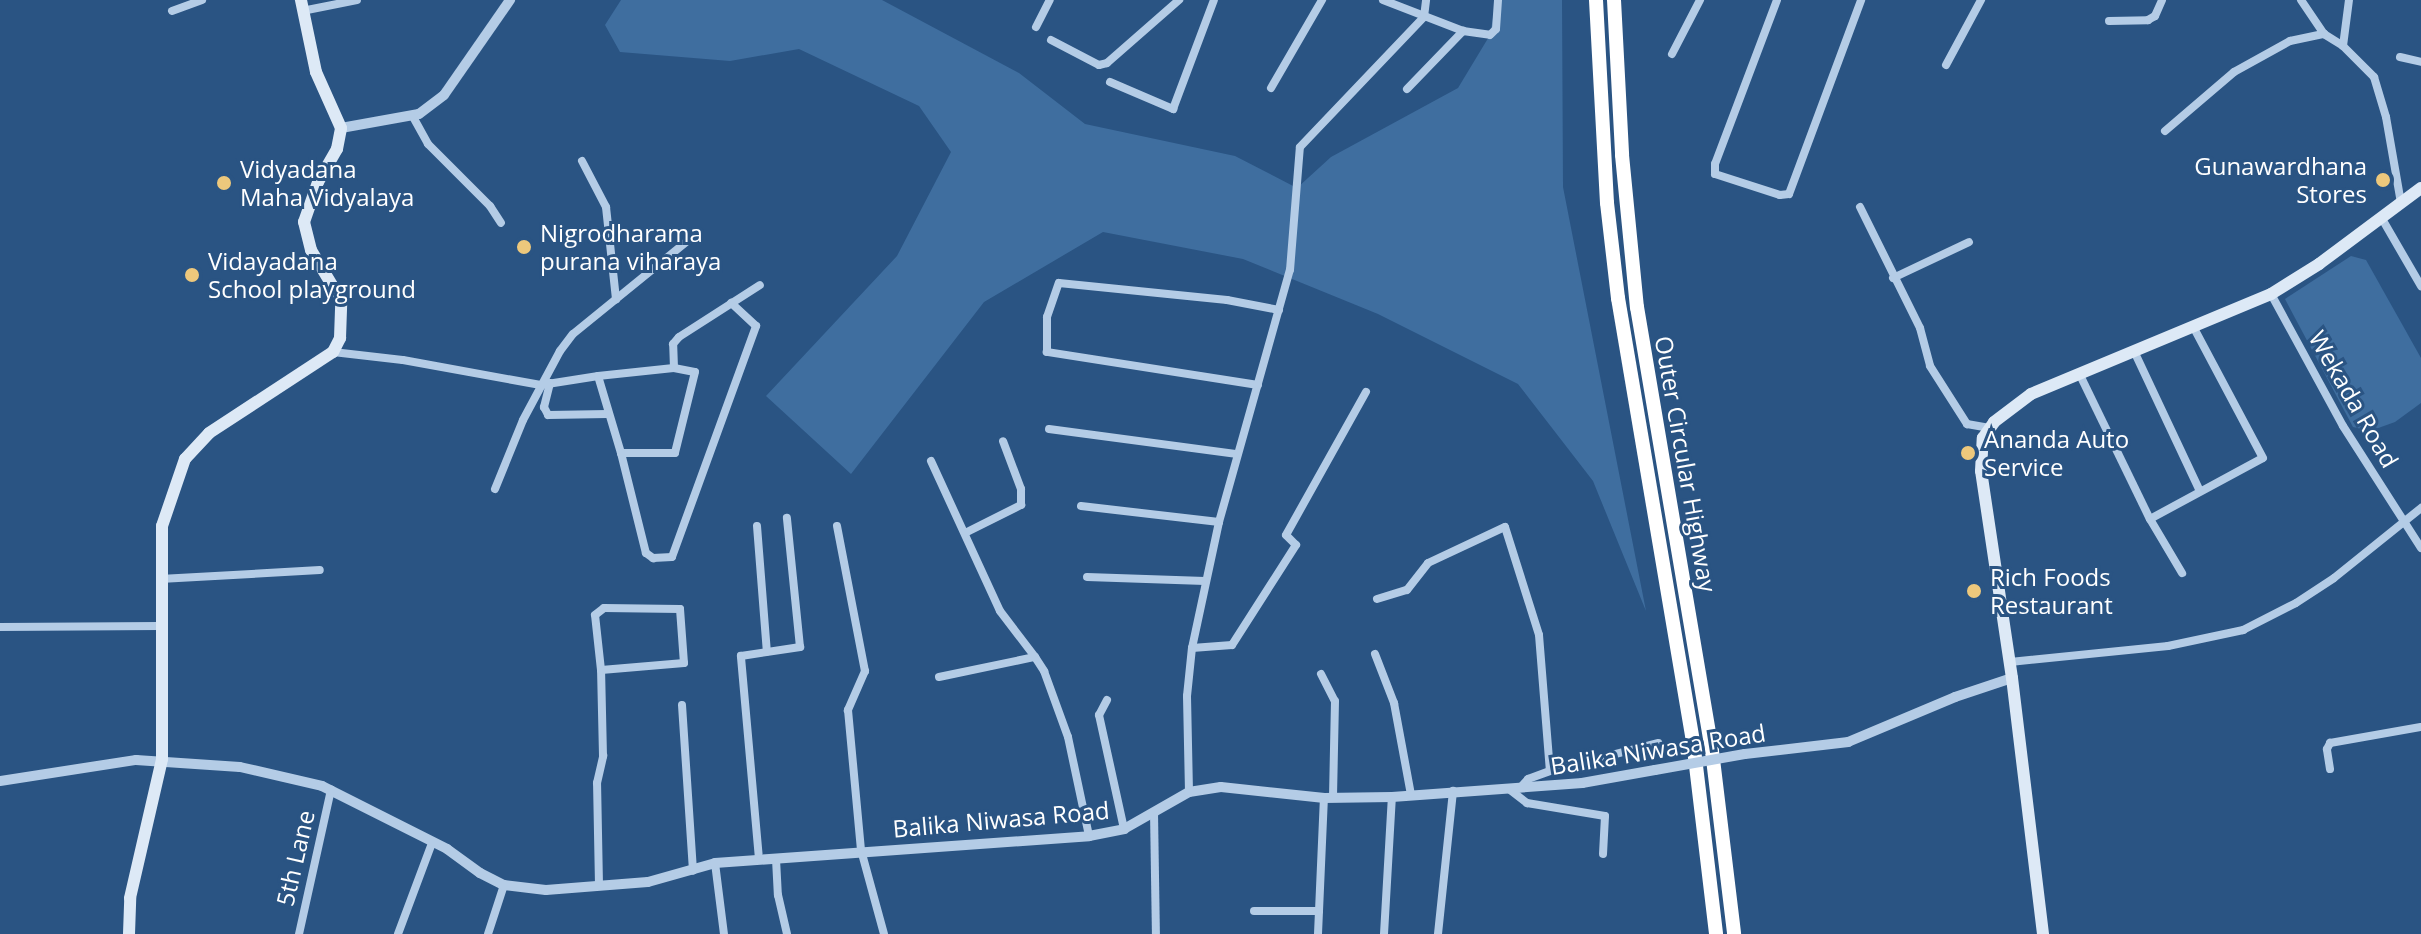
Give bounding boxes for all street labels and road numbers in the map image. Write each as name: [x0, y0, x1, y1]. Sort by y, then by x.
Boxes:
street label: Wekada Road: [2303, 326, 2405, 472]
street label: Outer Circular Highway: [1649, 334, 1723, 594]
street label: Balika Niwasa Road: [1548, 718, 1768, 780]
street label: Balika Niwasa Road: [891, 795, 1111, 843]
street label: 5th Lane: [270, 807, 320, 909]

